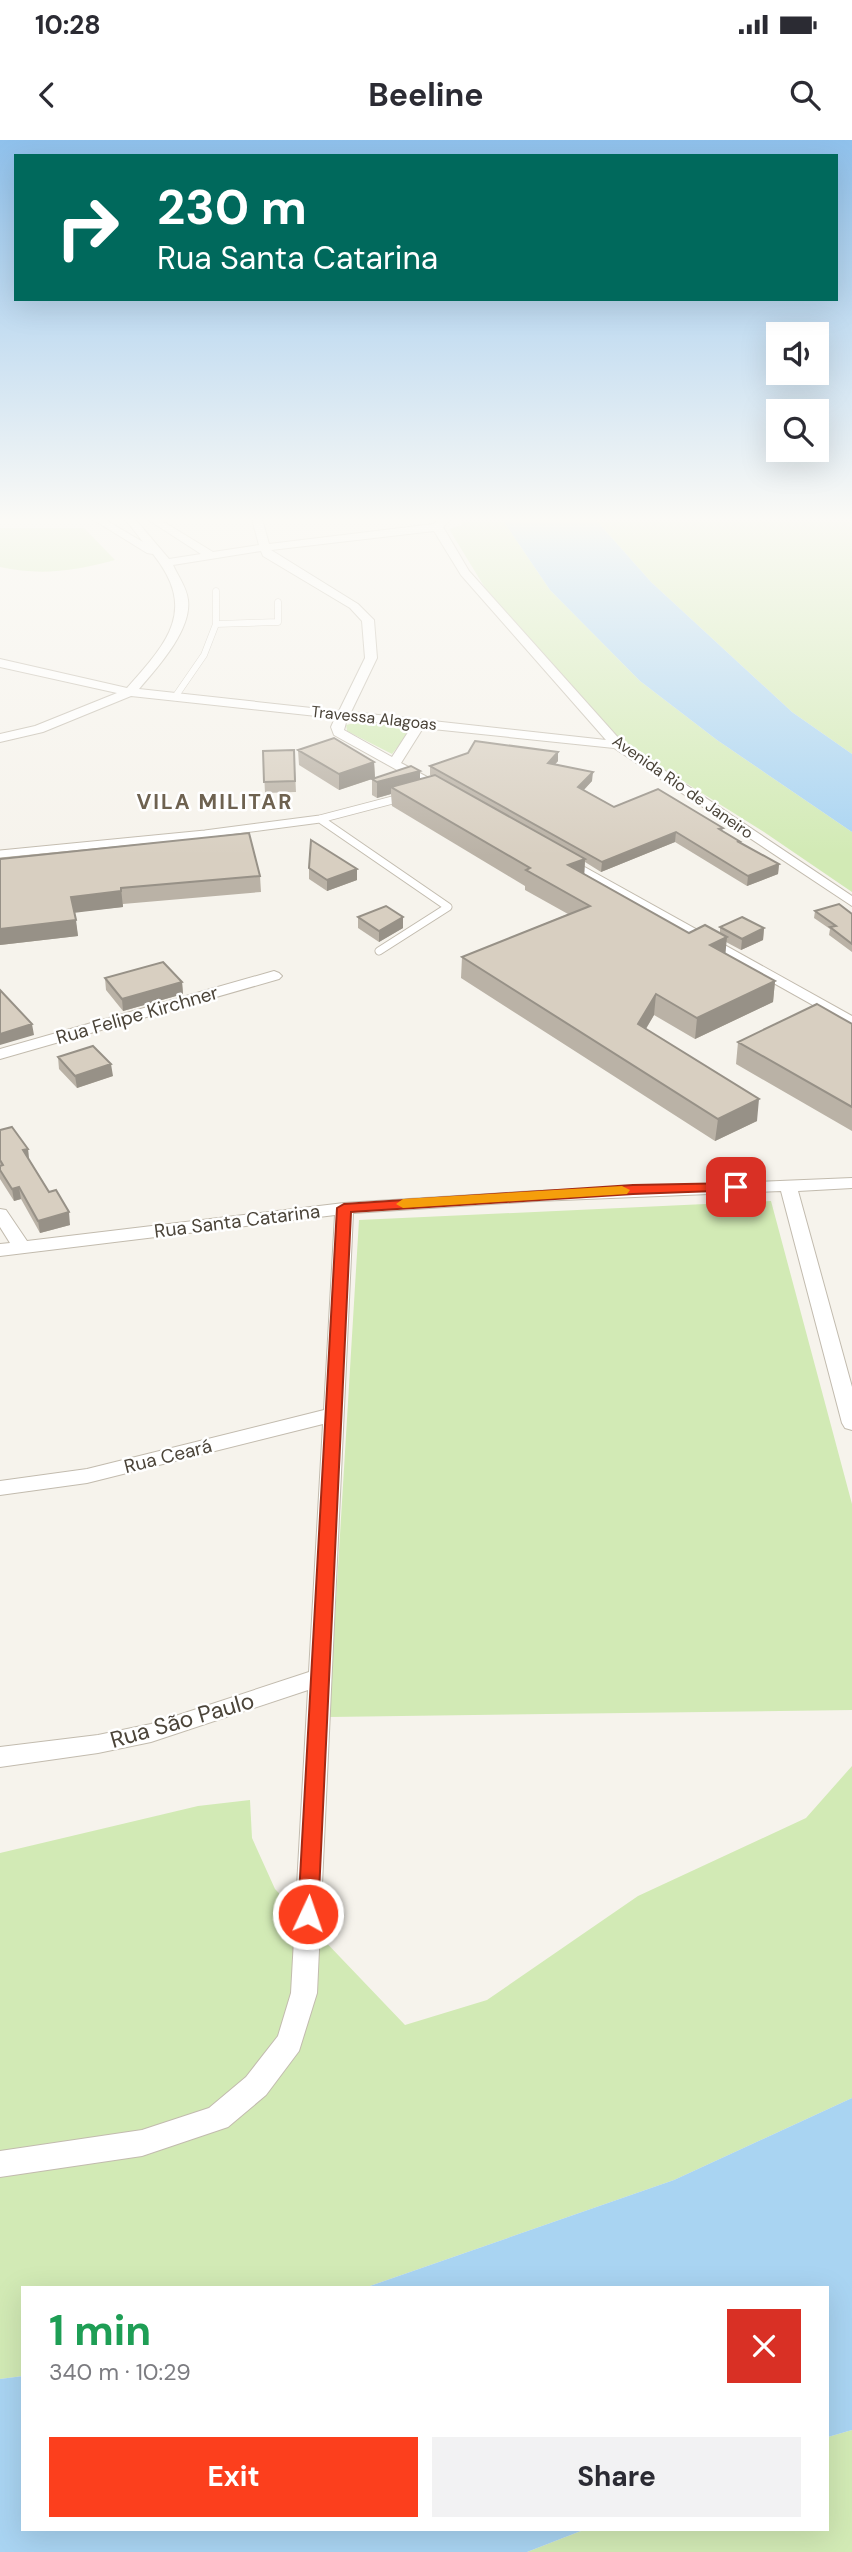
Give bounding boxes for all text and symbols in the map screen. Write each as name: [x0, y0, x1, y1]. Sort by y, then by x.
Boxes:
text: 10:28: [35, 8, 101, 42]
text: Beeline: [368, 74, 484, 116]
icon: back: [28, 76, 66, 114]
icon: search: [786, 76, 824, 114]
text: 230 m: [157, 175, 307, 239]
icon: right: [42, 182, 133, 273]
text: Rua Santa Catarina: [157, 237, 438, 279]
map controls: [766, 322, 829, 462]
button: sound: [766, 322, 829, 385]
button: search: [766, 399, 829, 462]
street label: Travessa Alagoas: [310, 701, 438, 735]
street label: Avenida Rio de Janeiro: [608, 730, 758, 844]
district label: VILA MILITAR: [137, 788, 293, 816]
street label: Rua Felipe Kirchner: [53, 980, 221, 1050]
pin: [706, 1157, 766, 1217]
icon: arrive: [717, 1168, 755, 1206]
street label: Rua Santa Catarina: [153, 1198, 321, 1244]
street label: Rua Ceará: [121, 1433, 215, 1479]
street label: Rua São Paulo: [107, 1685, 257, 1755]
position arrow: [271, 1877, 345, 1951]
text: 1 min: [49, 2303, 151, 2358]
button: close: [727, 2309, 801, 2383]
text: 340 m · 10:29: [49, 2357, 191, 2387]
button: Exit: [49, 2437, 418, 2517]
button: Share: [432, 2437, 801, 2517]

